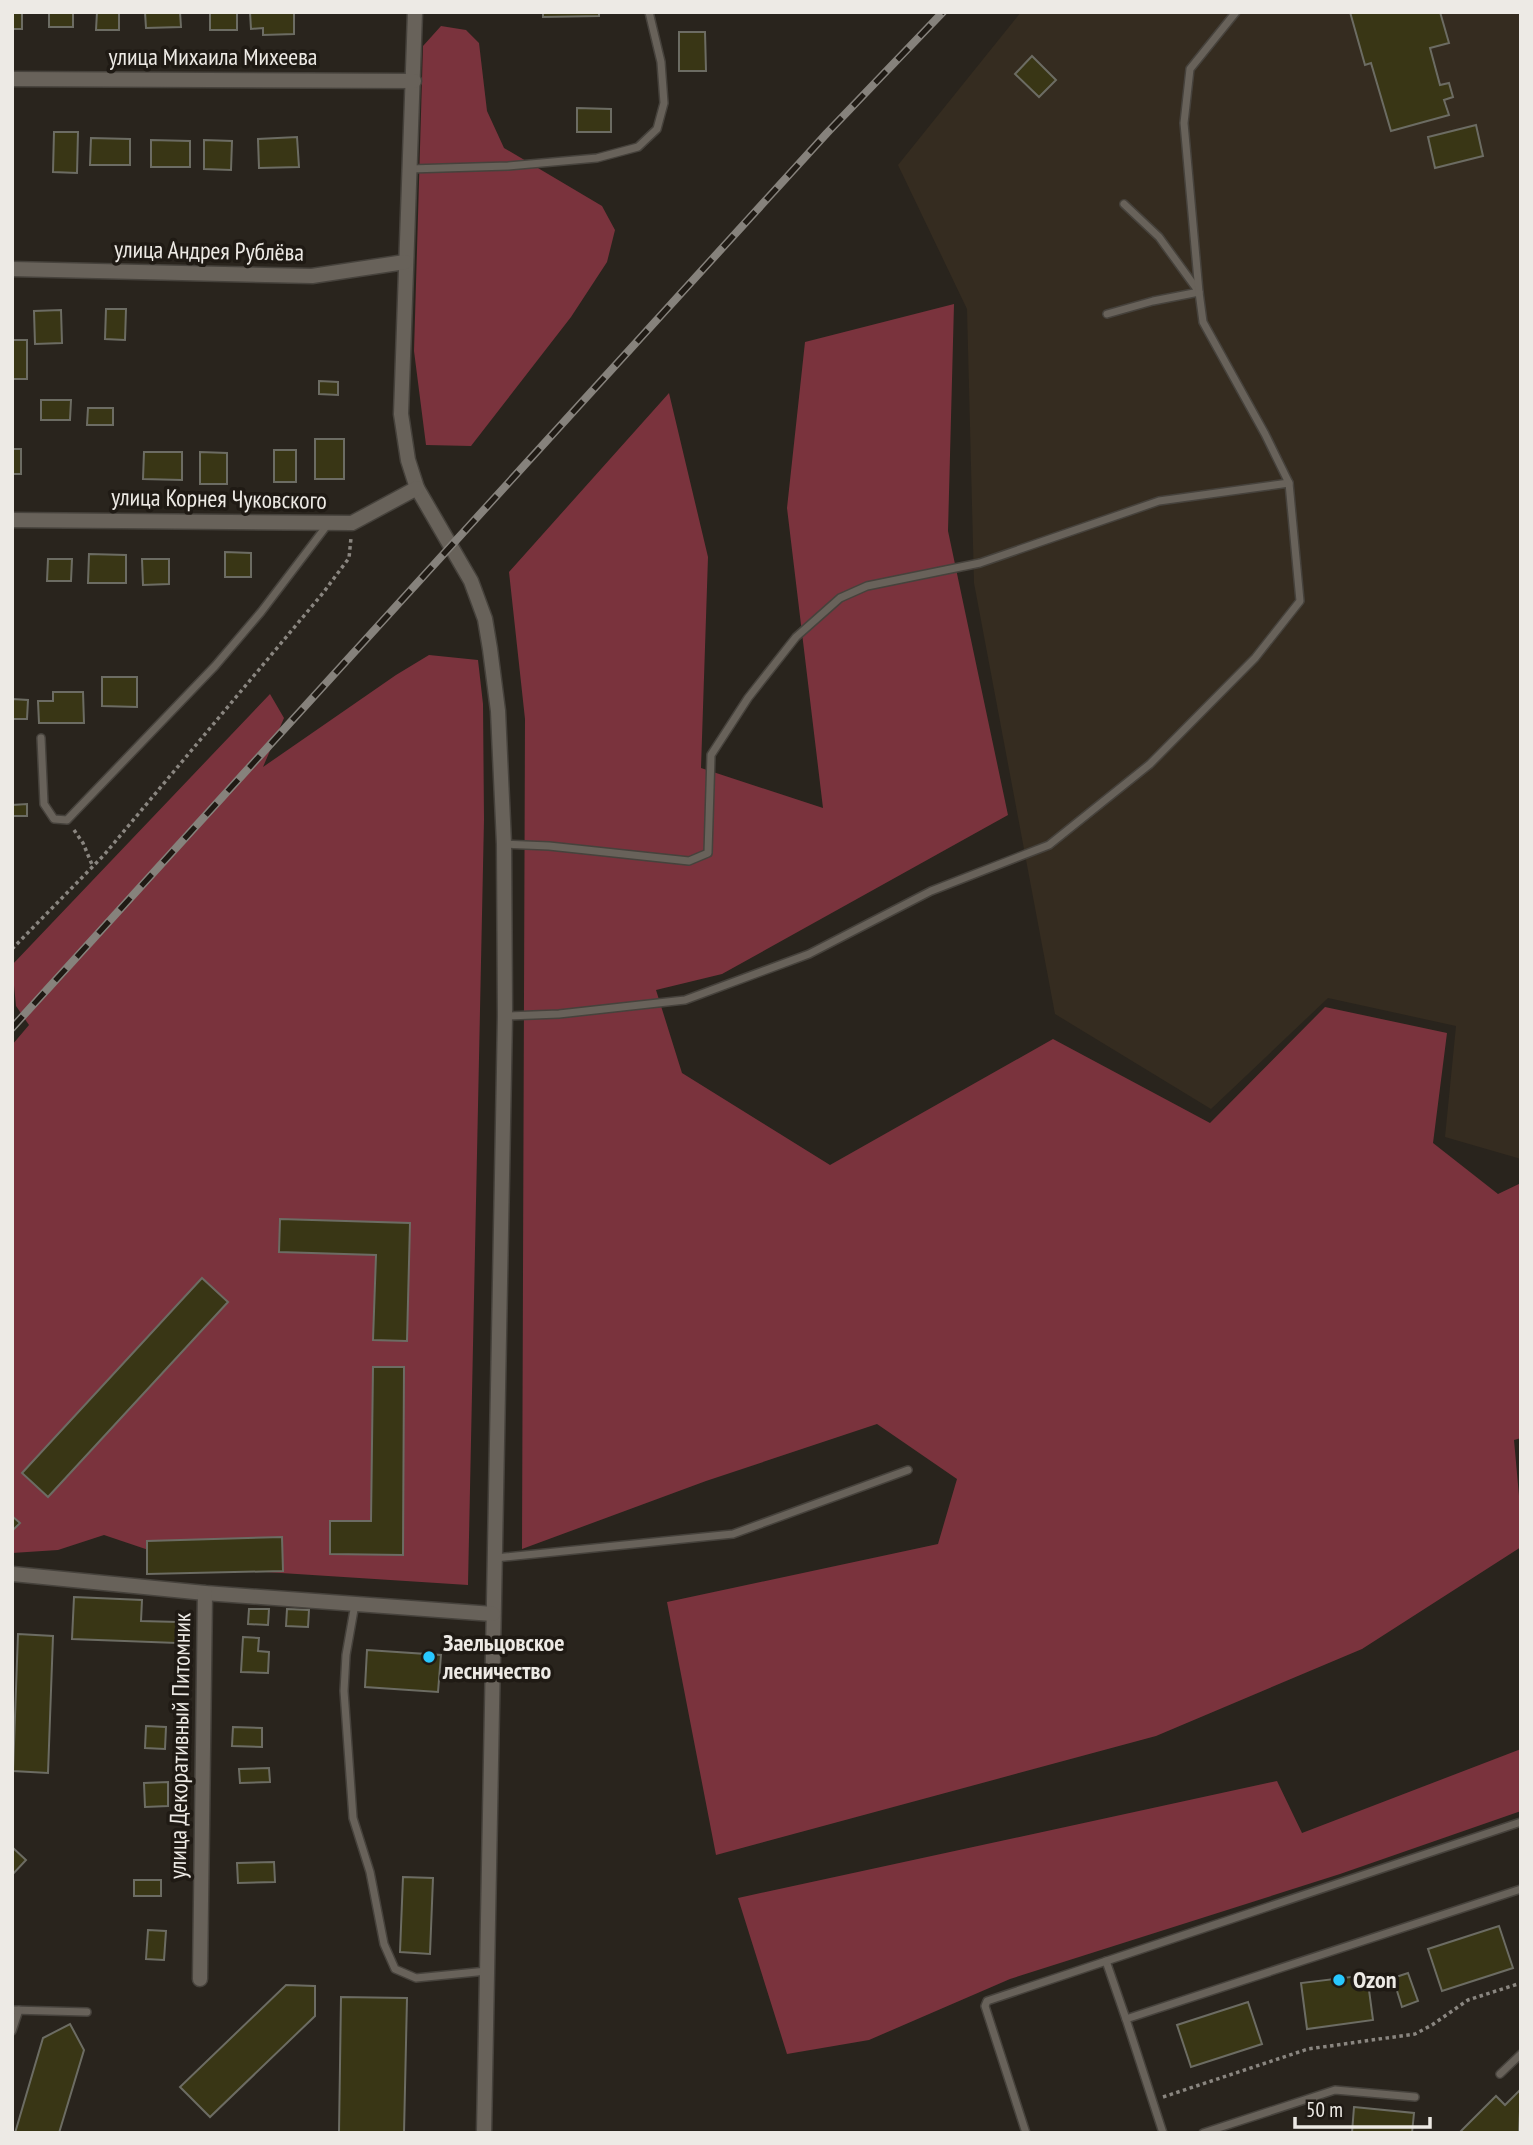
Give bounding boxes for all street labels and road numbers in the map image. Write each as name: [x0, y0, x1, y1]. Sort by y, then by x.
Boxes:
street label: улица Михаила Михеева: [109, 41, 317, 72]
street label: улица Андрея Рублёва: [114, 233, 304, 268]
street label: улица Корнея Чуковского: [111, 481, 327, 516]
street label: улица Декоративный Питомник: [162, 1612, 197, 1879]

